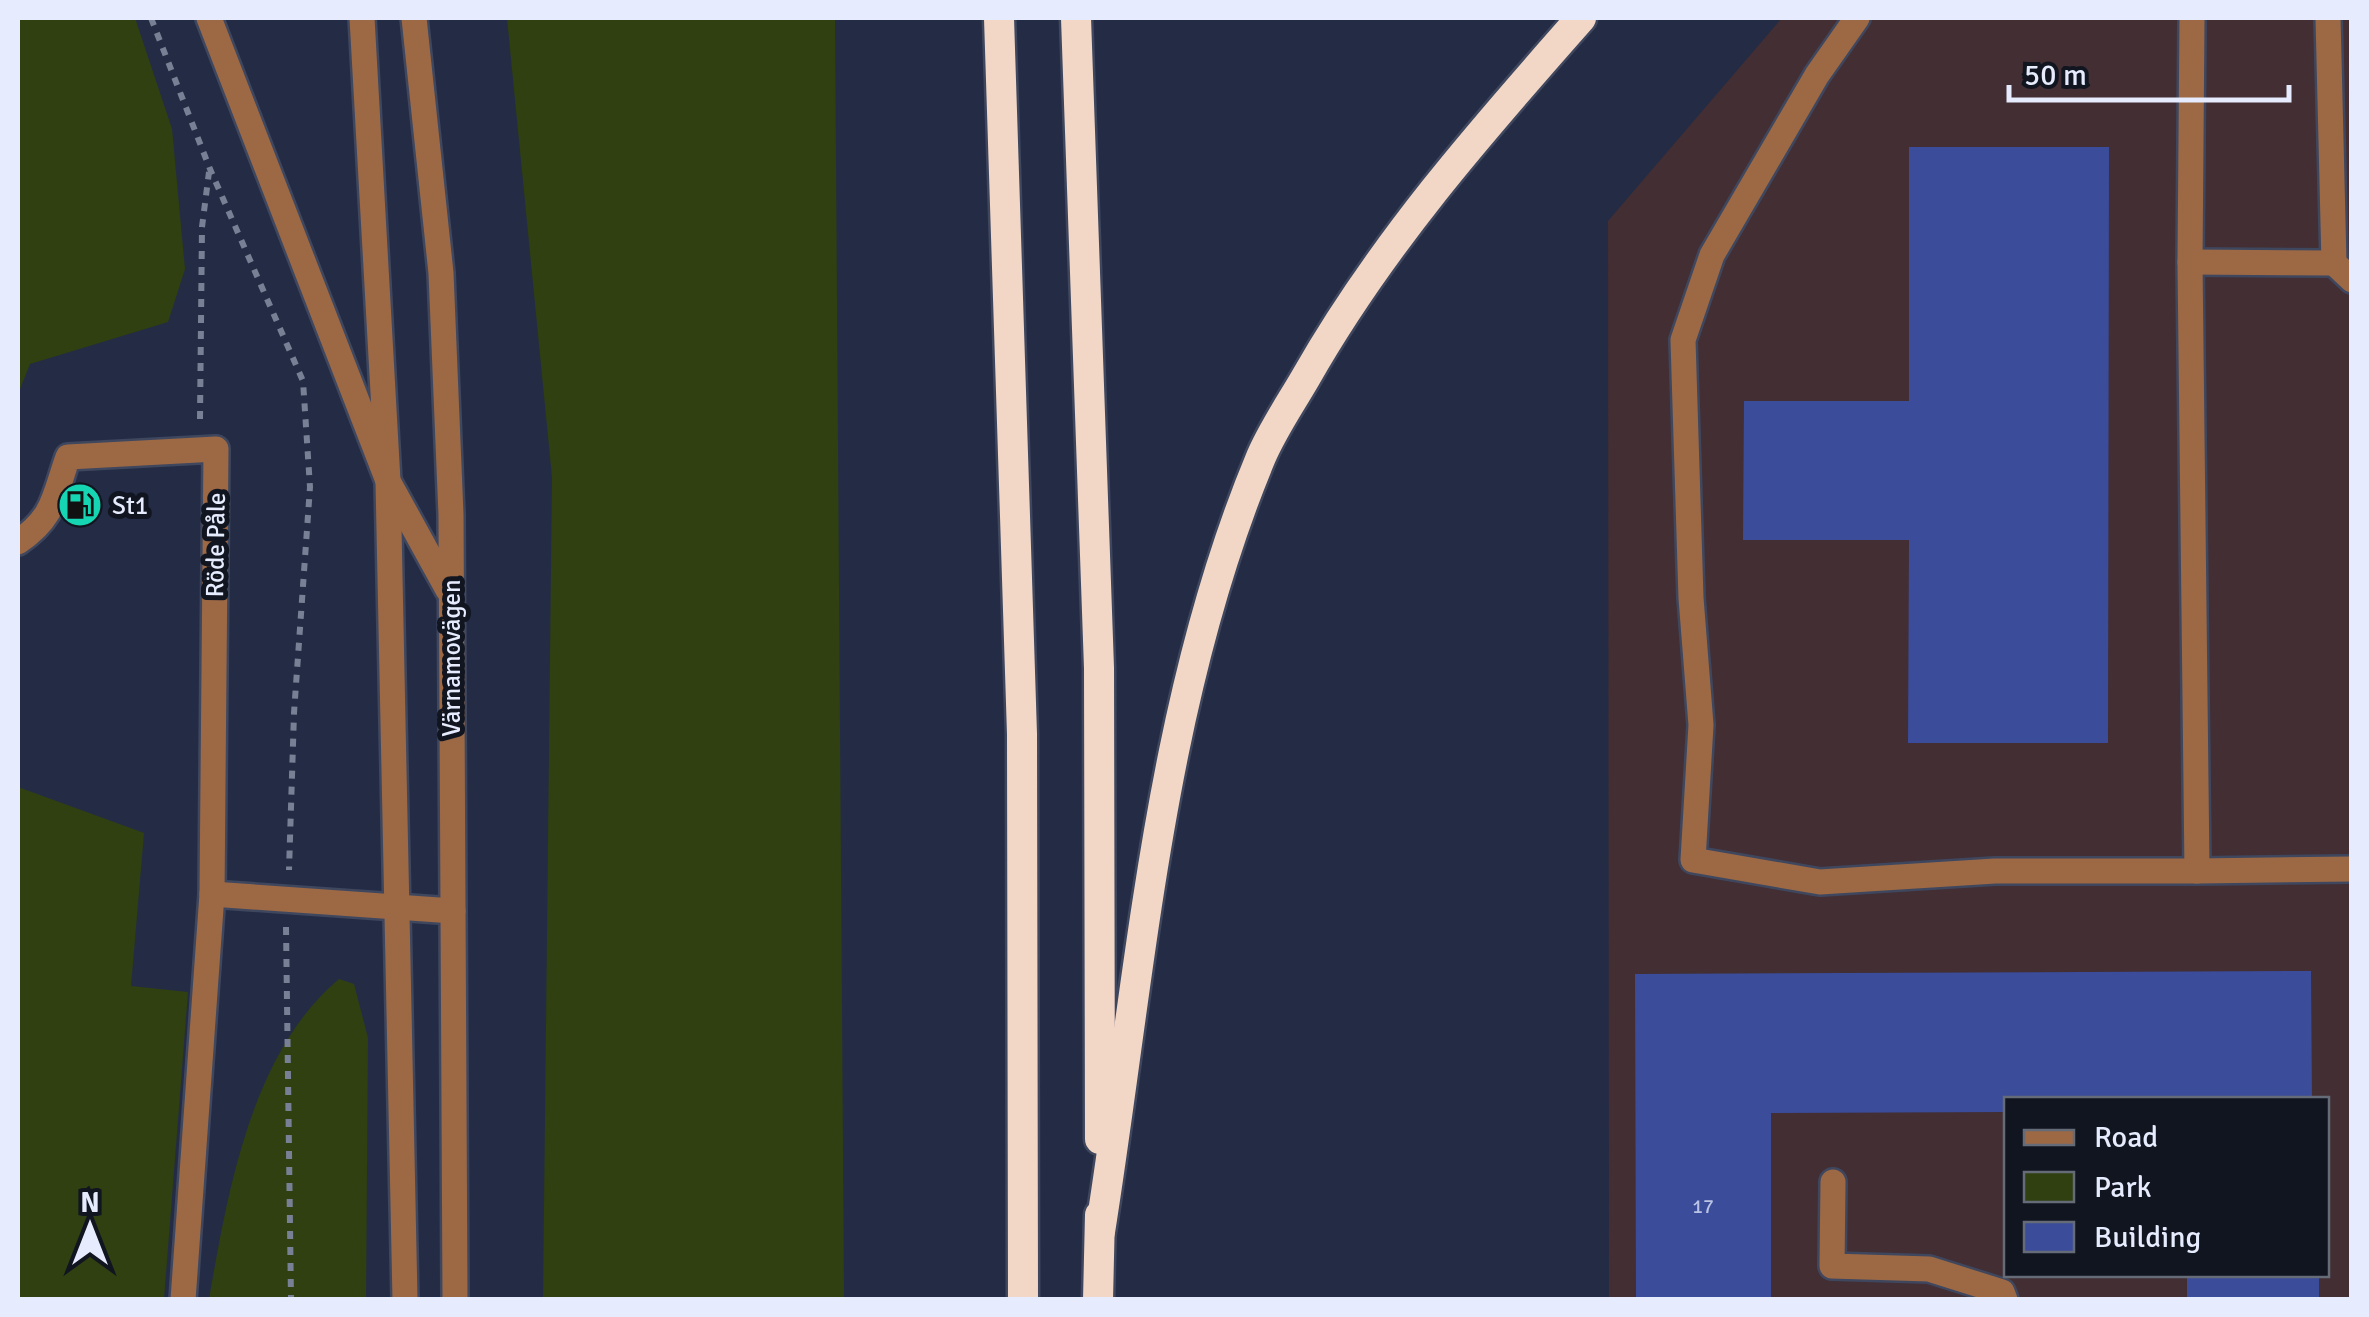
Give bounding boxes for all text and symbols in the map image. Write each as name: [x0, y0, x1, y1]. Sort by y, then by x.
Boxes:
scale bar: [2009, 40, 2289, 102]
text: 50 m: [2024, 57, 2087, 94]
fuel station icon: St1: [57, 482, 103, 528]
place label: St1: [112, 490, 148, 521]
street label: Röde Påle: [199, 492, 232, 598]
street label: Värnamovägen: [436, 579, 467, 737]
legend: [2004, 1097, 2329, 1277]
text: Road: [2094, 1119, 2158, 1156]
text: Park: [2094, 1169, 2152, 1206]
north arrow: [40, 1177, 140, 1277]
text: N: [80, 1186, 100, 1220]
house number: 17: [1692, 1194, 1714, 1219]
text: Building: [2094, 1219, 2201, 1256]

